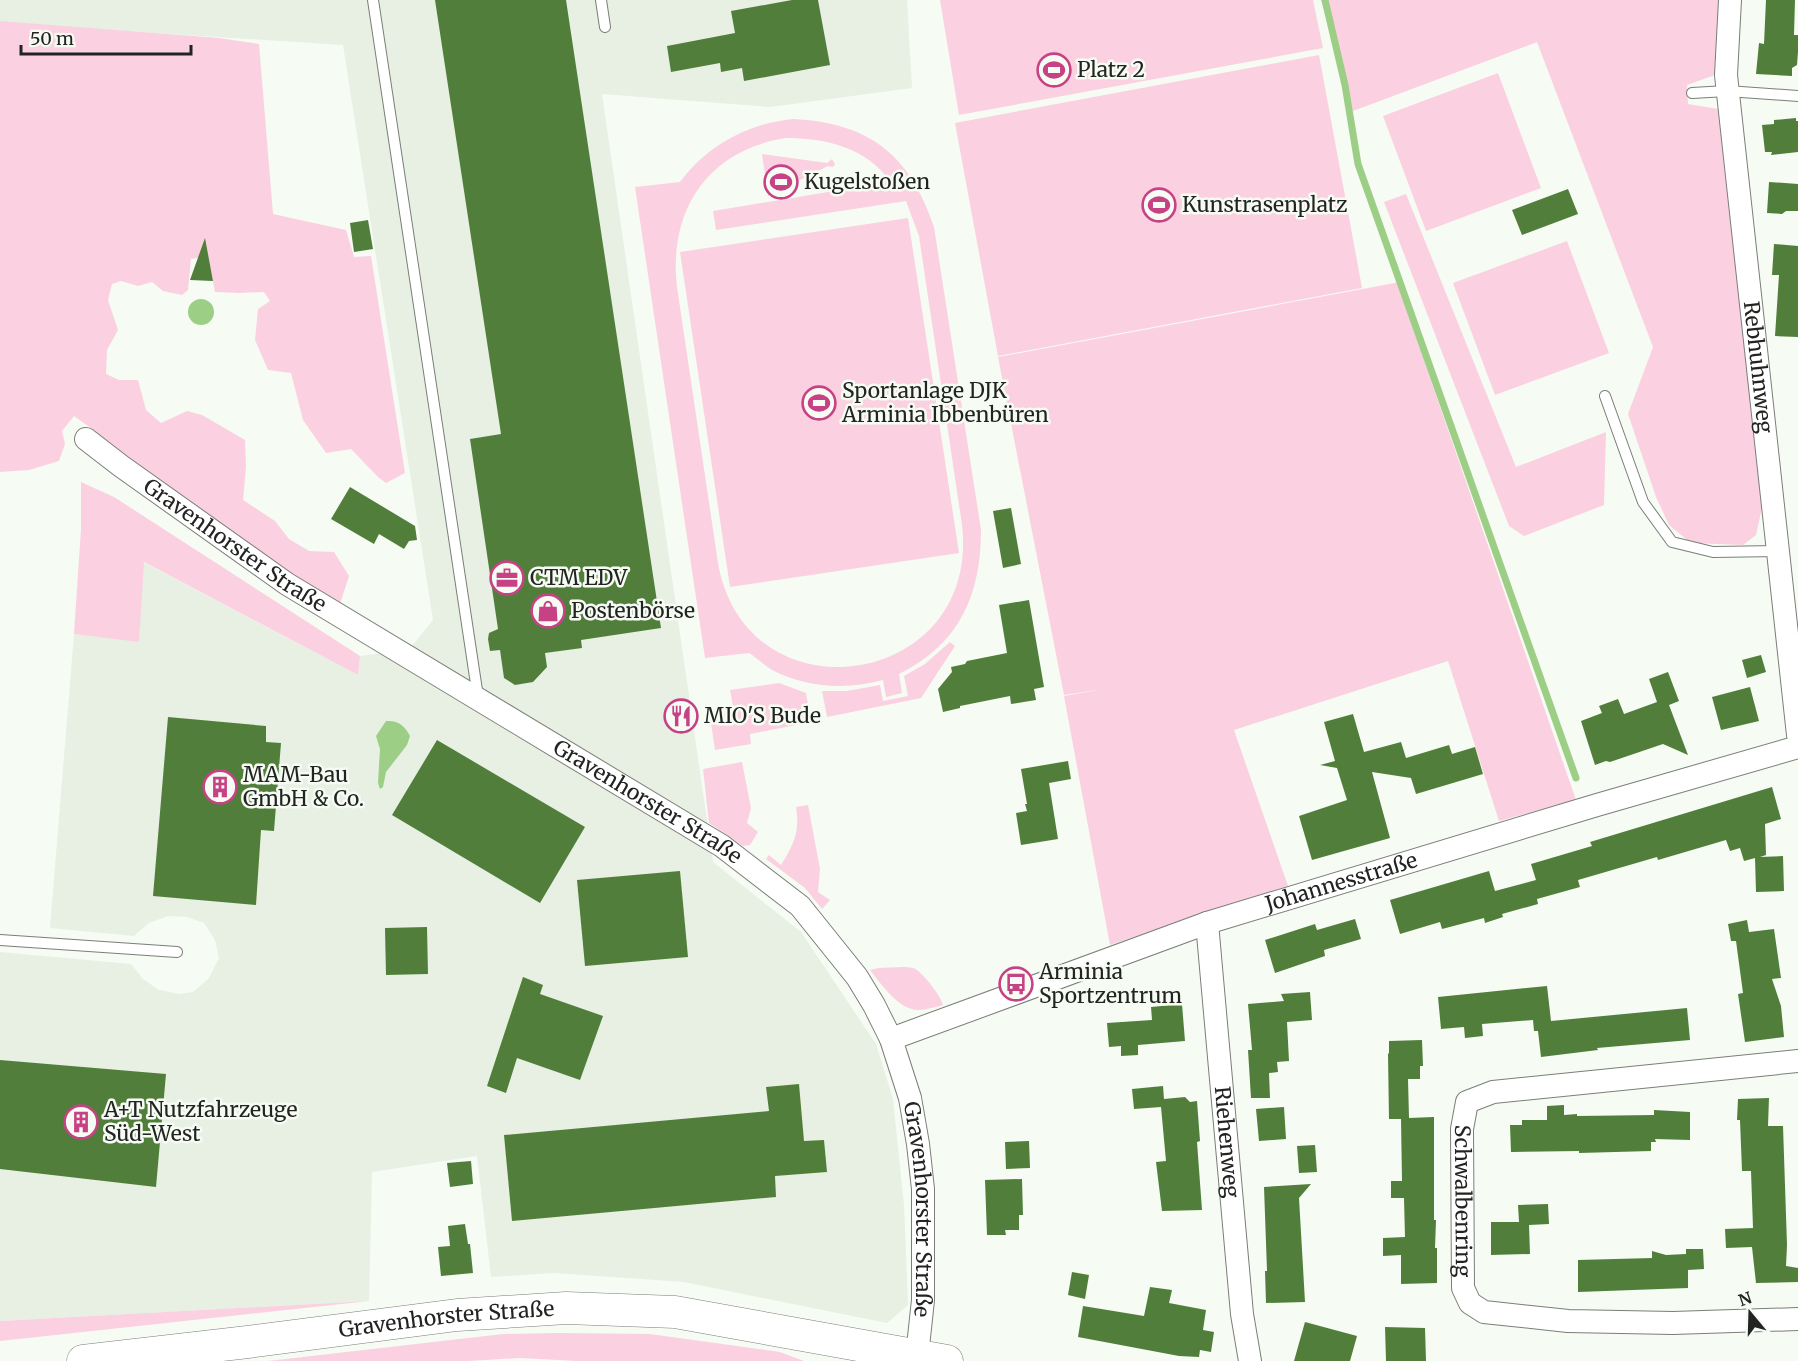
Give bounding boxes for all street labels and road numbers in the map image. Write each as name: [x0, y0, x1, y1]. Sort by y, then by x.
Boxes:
street label: Rebhuhnweg: [1738, 300, 1779, 435]
street label: Gravenhorster Straße: [138, 472, 331, 618]
street label: Gravenhorster Straße: [548, 733, 748, 869]
street label: Johannesstraße: [1261, 846, 1421, 918]
street label: Riehenweg: [1209, 1085, 1246, 1199]
street label: Gravenhorster Straße: [898, 1099, 937, 1319]
street label: Schwalbenring: [1449, 1125, 1477, 1278]
street label: Gravenhorster Straße: [337, 1295, 555, 1343]

